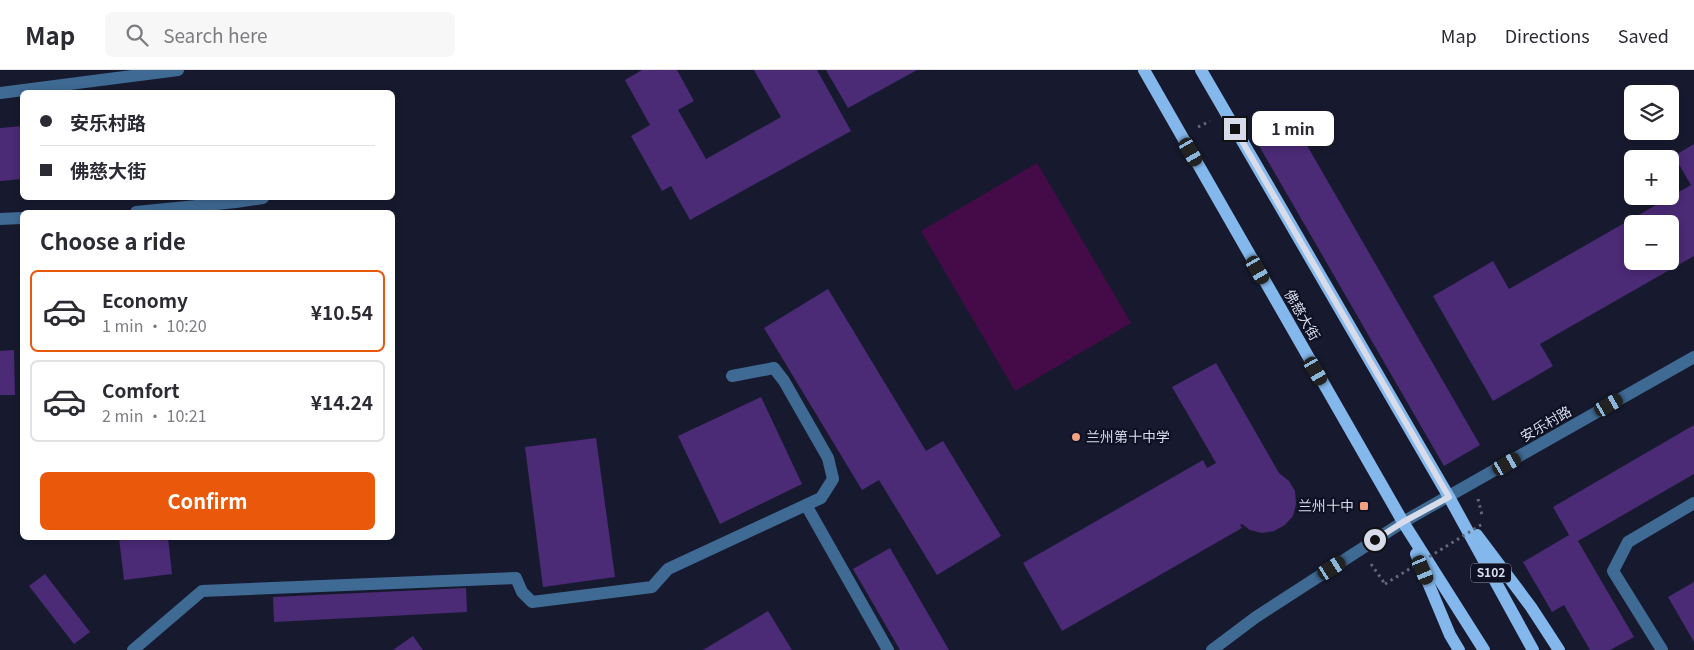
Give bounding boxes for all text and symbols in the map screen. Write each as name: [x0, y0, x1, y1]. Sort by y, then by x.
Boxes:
search box: [105, 12, 455, 57]
text: Map: [25, 17, 75, 52]
icon: search: [123, 21, 151, 49]
text: Search here: [163, 21, 268, 48]
text: Map: [1441, 22, 1477, 48]
text: Directions: [1505, 22, 1590, 48]
text: Saved: [1618, 22, 1669, 48]
map controls: [1624, 85, 1679, 270]
button: layers: [1624, 85, 1679, 140]
text: 安乐村路: [70, 108, 146, 135]
callout: 1 min: [1252, 112, 1335, 146]
text: 1 min: [1271, 116, 1315, 140]
route end: [1224, 118, 1246, 140]
car: [1177, 135, 1204, 169]
button: +: [1624, 150, 1679, 205]
text: 佛慈大街: [70, 156, 146, 183]
button: −: [1624, 215, 1679, 270]
text: Choose a ride: [40, 224, 186, 256]
car: [1244, 253, 1271, 287]
street label: 佛慈大街: [1280, 285, 1326, 344]
text: Economy: [102, 286, 188, 313]
icon: car: [42, 289, 87, 334]
text: ¥10.54: [311, 298, 373, 325]
text: 1 min · 10:20: [102, 313, 207, 337]
car: [1302, 354, 1329, 388]
text: Comfort: [102, 376, 180, 403]
icon: car: [42, 379, 87, 424]
text: ¥14.24: [311, 388, 373, 415]
car: [1592, 391, 1625, 419]
street label: 安乐村路: [1516, 400, 1575, 446]
text: 2 min · 10:21: [102, 403, 207, 427]
place label: 兰州第十中学: [1086, 426, 1170, 446]
marker: 兰州第十中学: [1070, 431, 1082, 443]
car: [1490, 450, 1523, 478]
button: Confirm: [40, 472, 375, 530]
place label: 兰州十中: [1298, 495, 1354, 515]
marker: 兰州十中: [1358, 500, 1370, 512]
route start: [1364, 529, 1386, 551]
car: [1410, 553, 1435, 587]
car: [1315, 554, 1348, 582]
road number: S102: [1471, 563, 1511, 582]

